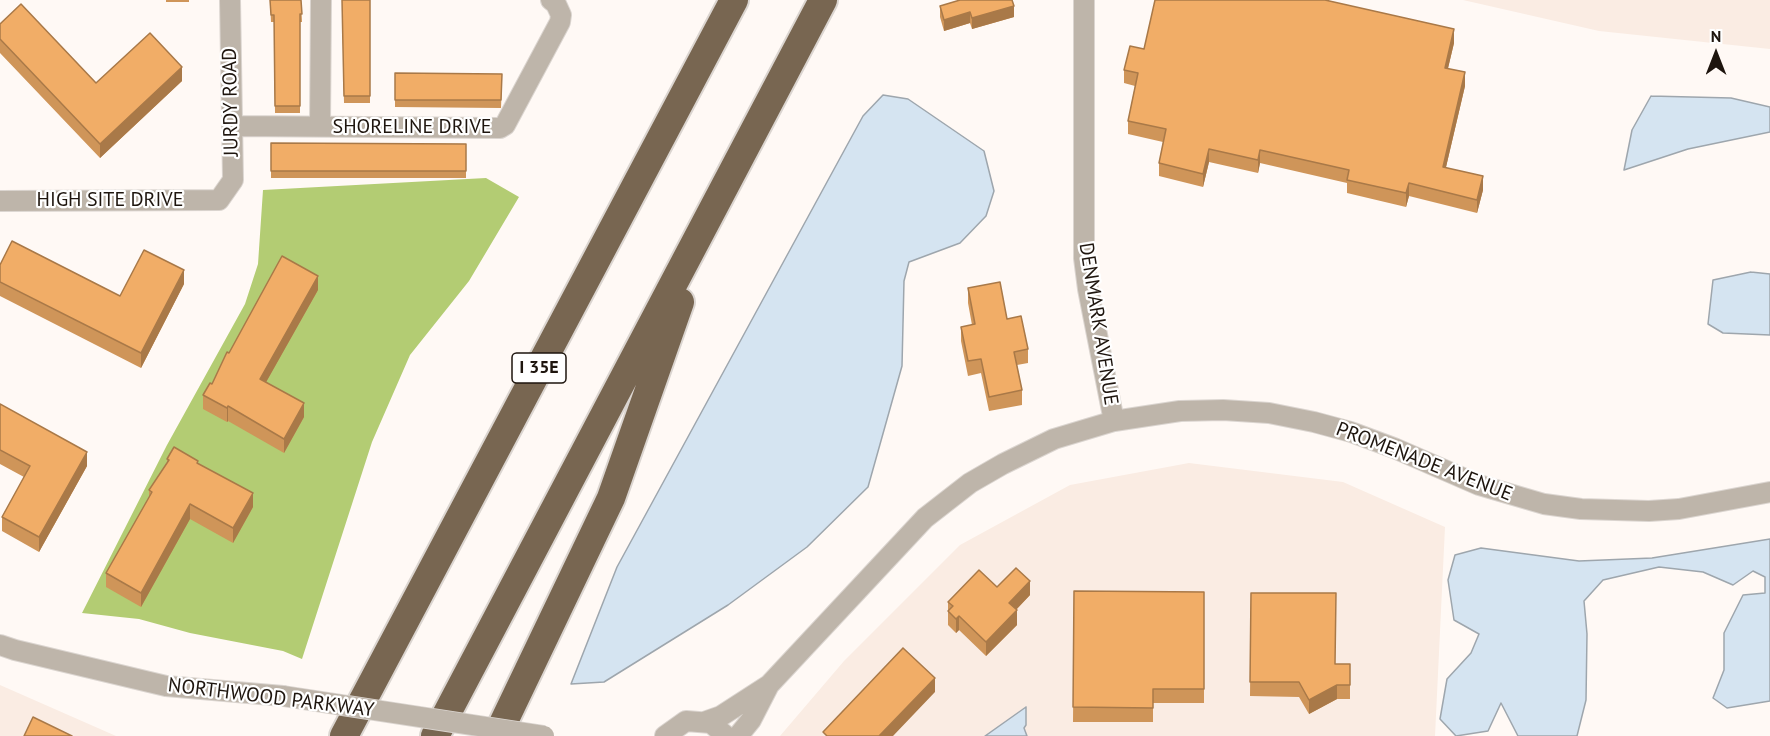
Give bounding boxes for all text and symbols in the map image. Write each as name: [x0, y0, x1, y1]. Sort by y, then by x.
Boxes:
north arrow: [1686, 24, 1746, 84]
text: N: [1711, 26, 1721, 46]
street label: JURDY ROAD: [218, 48, 244, 156]
street label: SHORELINE DRIVE: [333, 115, 491, 139]
street label: HIGH SITE DRIVE: [37, 188, 183, 212]
street label: DENMARK AVENUE: [1073, 241, 1123, 407]
road number: I 35E: [512, 353, 566, 383]
street label: PROMENADE AVENUE: [1332, 417, 1516, 507]
street label: NORTHWOOD PARKWAY: [167, 673, 375, 723]

